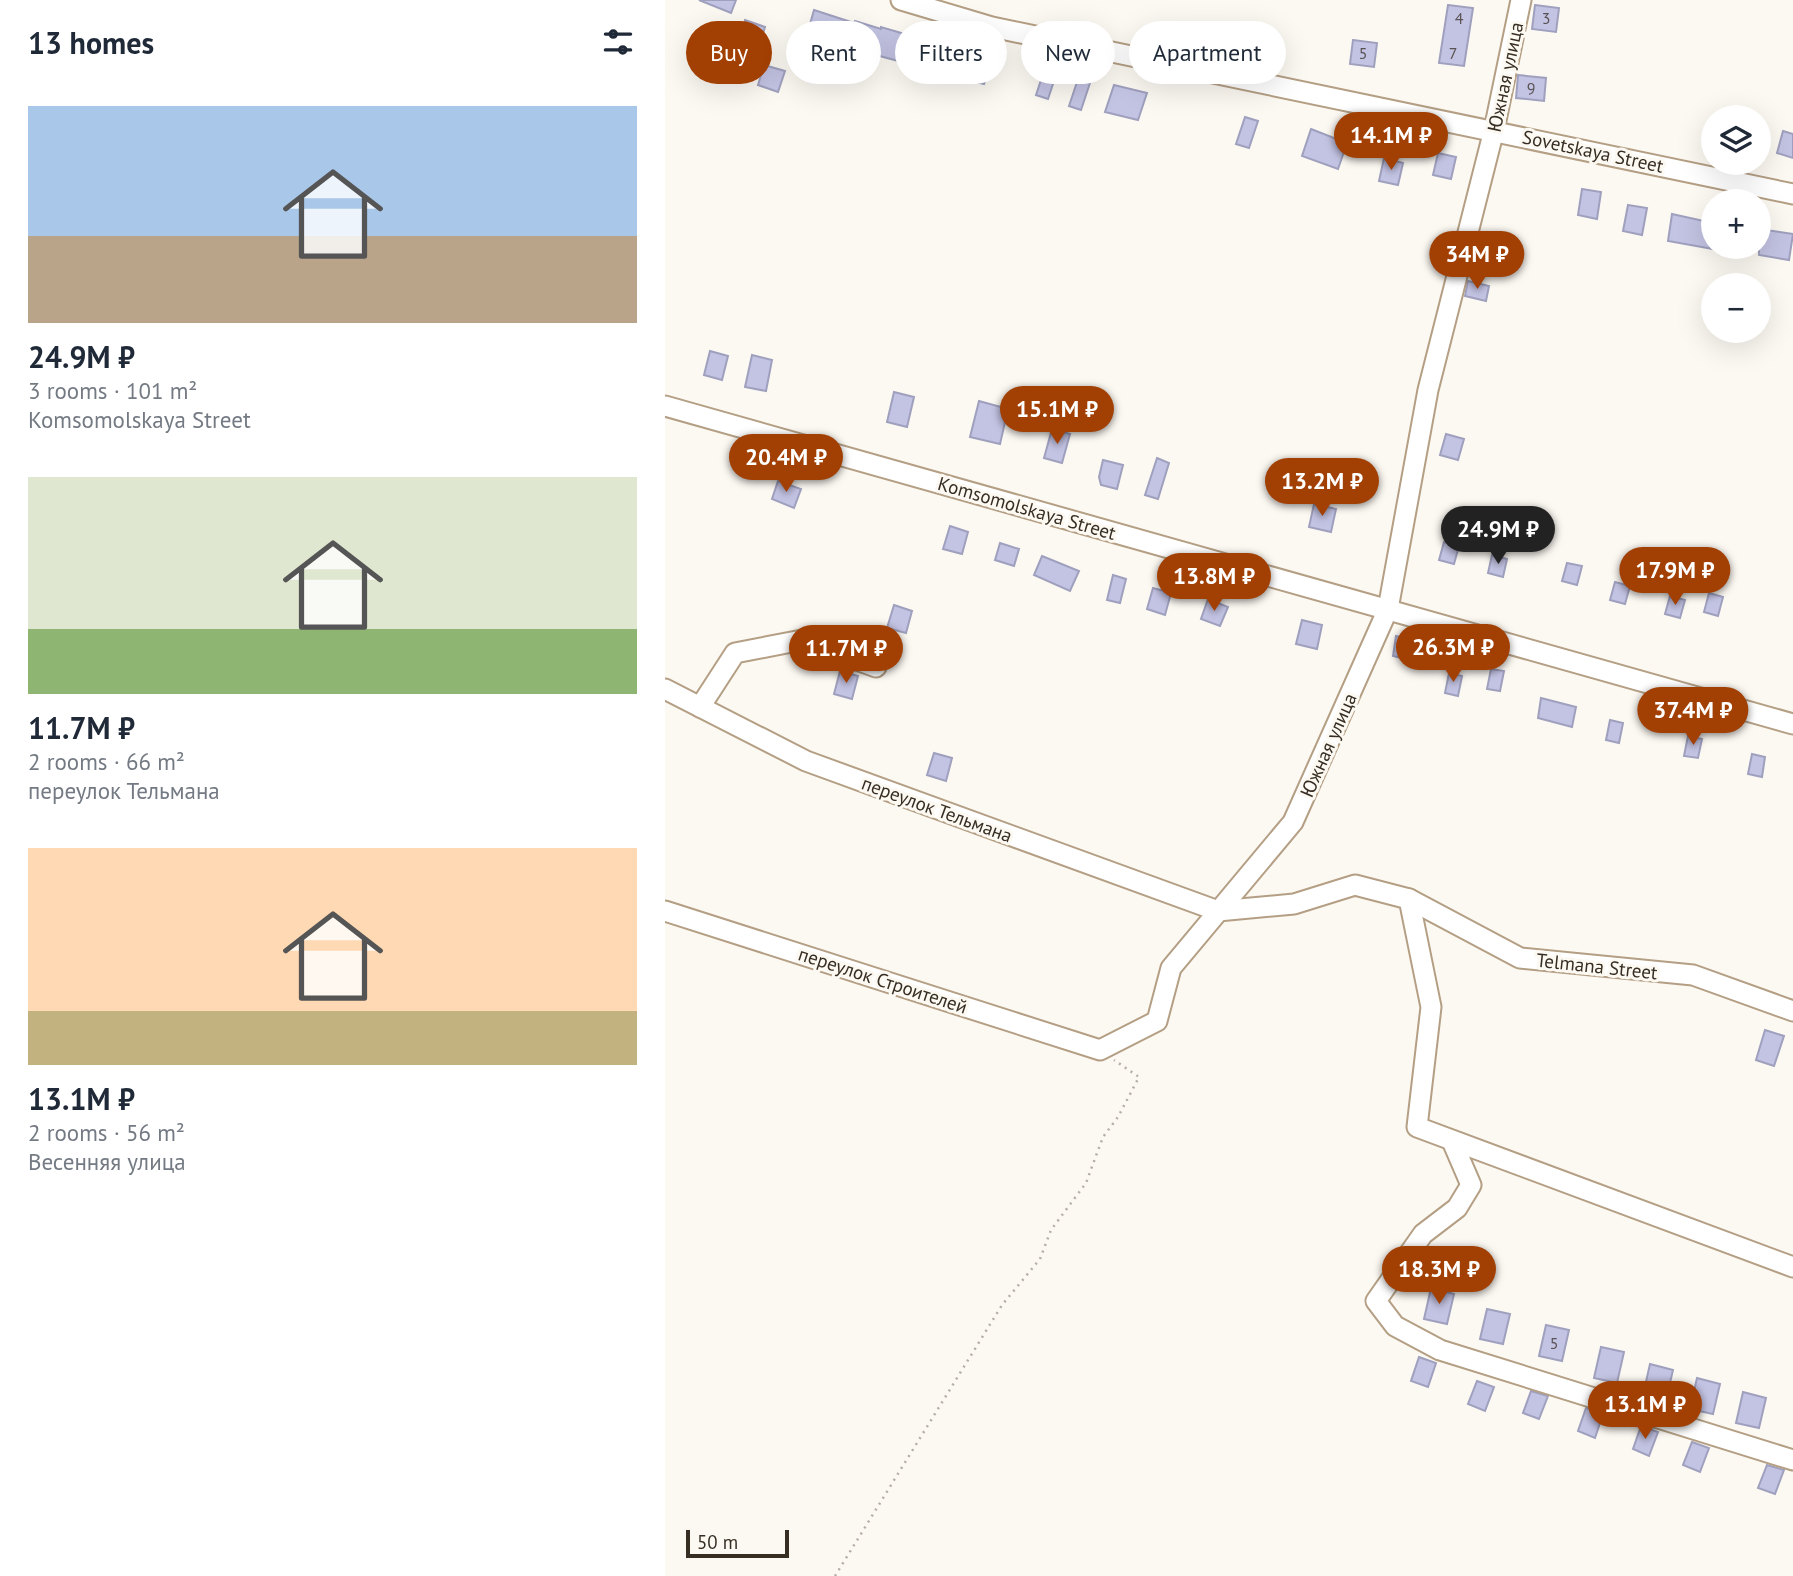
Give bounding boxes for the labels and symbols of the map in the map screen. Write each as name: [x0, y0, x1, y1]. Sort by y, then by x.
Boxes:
house number: 4: [1455, 8, 1464, 28]
house number: 3: [1542, 8, 1550, 28]
street label: Южная улица: [1482, 20, 1528, 134]
house number: 5: [1359, 43, 1367, 63]
house number: 7: [1449, 43, 1457, 63]
house number: 9: [1527, 78, 1535, 98]
pin: 14.1M ₽: [1326, 113, 1456, 172]
street label: Sovetskaya Street: [1520, 124, 1666, 178]
pin: 34M ₽: [1428, 232, 1526, 291]
pin: 15.1M ₽: [992, 386, 1122, 446]
pin: 20.4M ₽: [721, 434, 851, 494]
pin: 13.2M ₽: [1257, 458, 1387, 518]
street label: Komsomolskaya Street: [935, 471, 1119, 545]
pin: 24.9M ₽: [1433, 506, 1563, 566]
pin: 17.9M ₽: [1610, 548, 1740, 607]
pin: 13.8M ₽: [1149, 554, 1279, 613]
pin: 26.3M ₽: [1388, 624, 1518, 684]
pin: 11.7M ₽: [781, 626, 911, 685]
pin: 37.4M ₽: [1628, 688, 1758, 747]
street label: Южная улица: [1294, 689, 1362, 801]
street label: переулок Тельмана: [858, 771, 1016, 847]
street label: переулок Строителей: [796, 941, 970, 1019]
street label: Telmana Street: [1535, 948, 1659, 984]
pin: 18.3M ₽: [1374, 1246, 1504, 1306]
house number: 5: [1550, 1333, 1558, 1353]
pin: 13.1M ₽: [1580, 1382, 1710, 1441]
scale bar: [686, 1527, 789, 1559]

